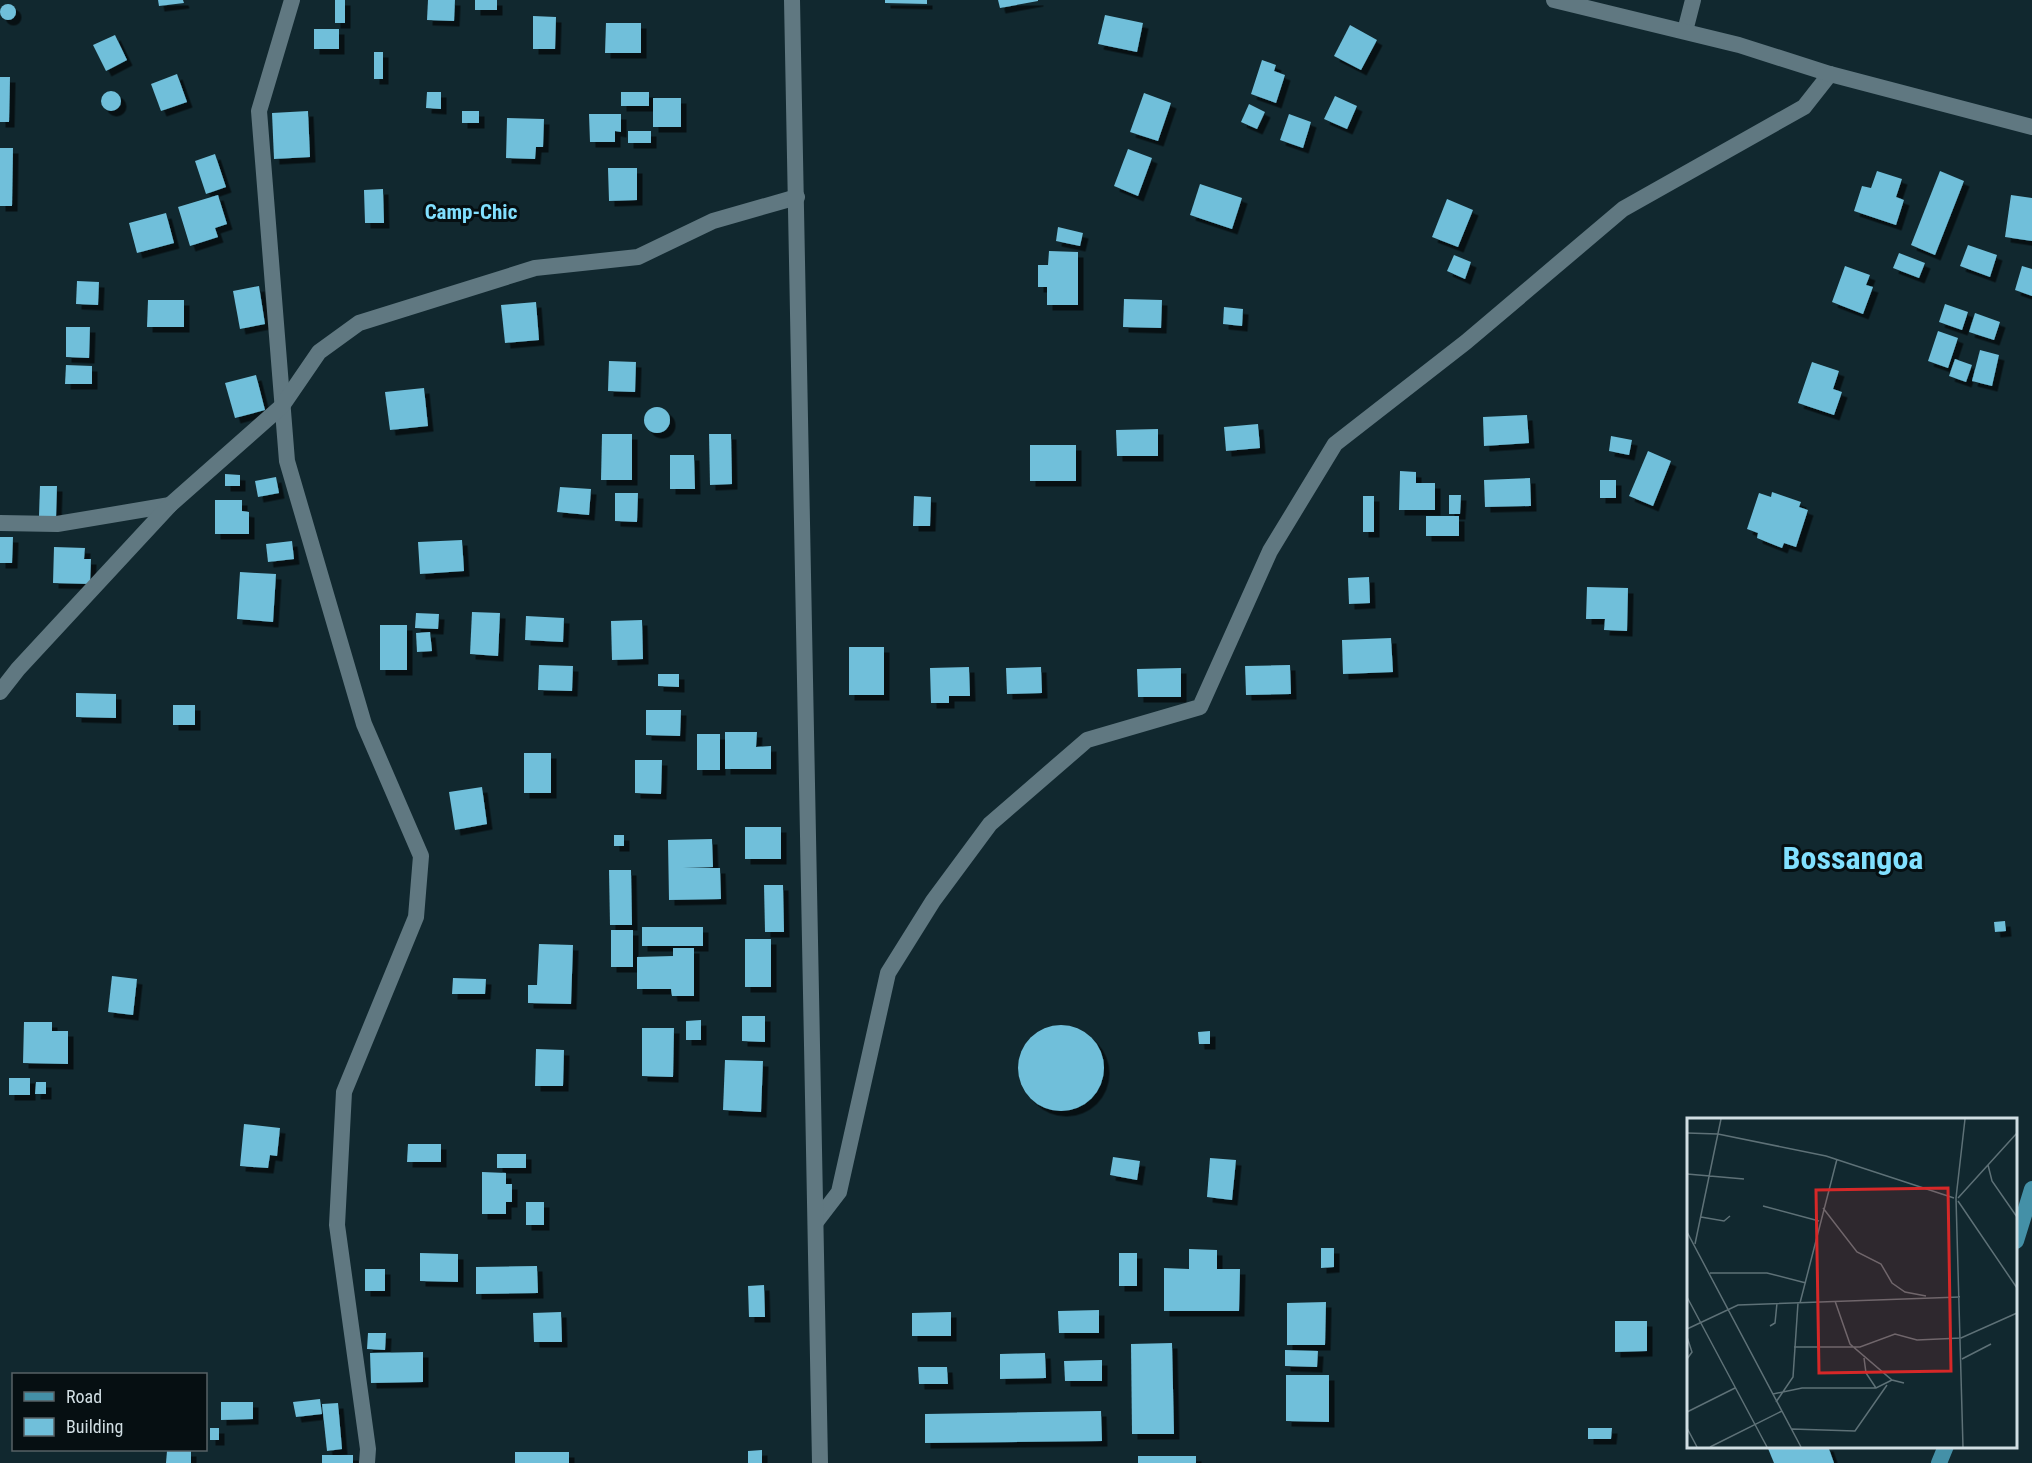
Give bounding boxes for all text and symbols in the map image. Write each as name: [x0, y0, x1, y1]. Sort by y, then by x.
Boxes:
district label: Camp-Chic: [425, 200, 518, 224]
district label: Bossangoa: [1783, 839, 1923, 877]
inset map: [1687, 1118, 2017, 1448]
legend: [12, 1373, 207, 1451]
text: Road: [66, 1386, 102, 1407]
text: Building: [66, 1416, 123, 1437]

